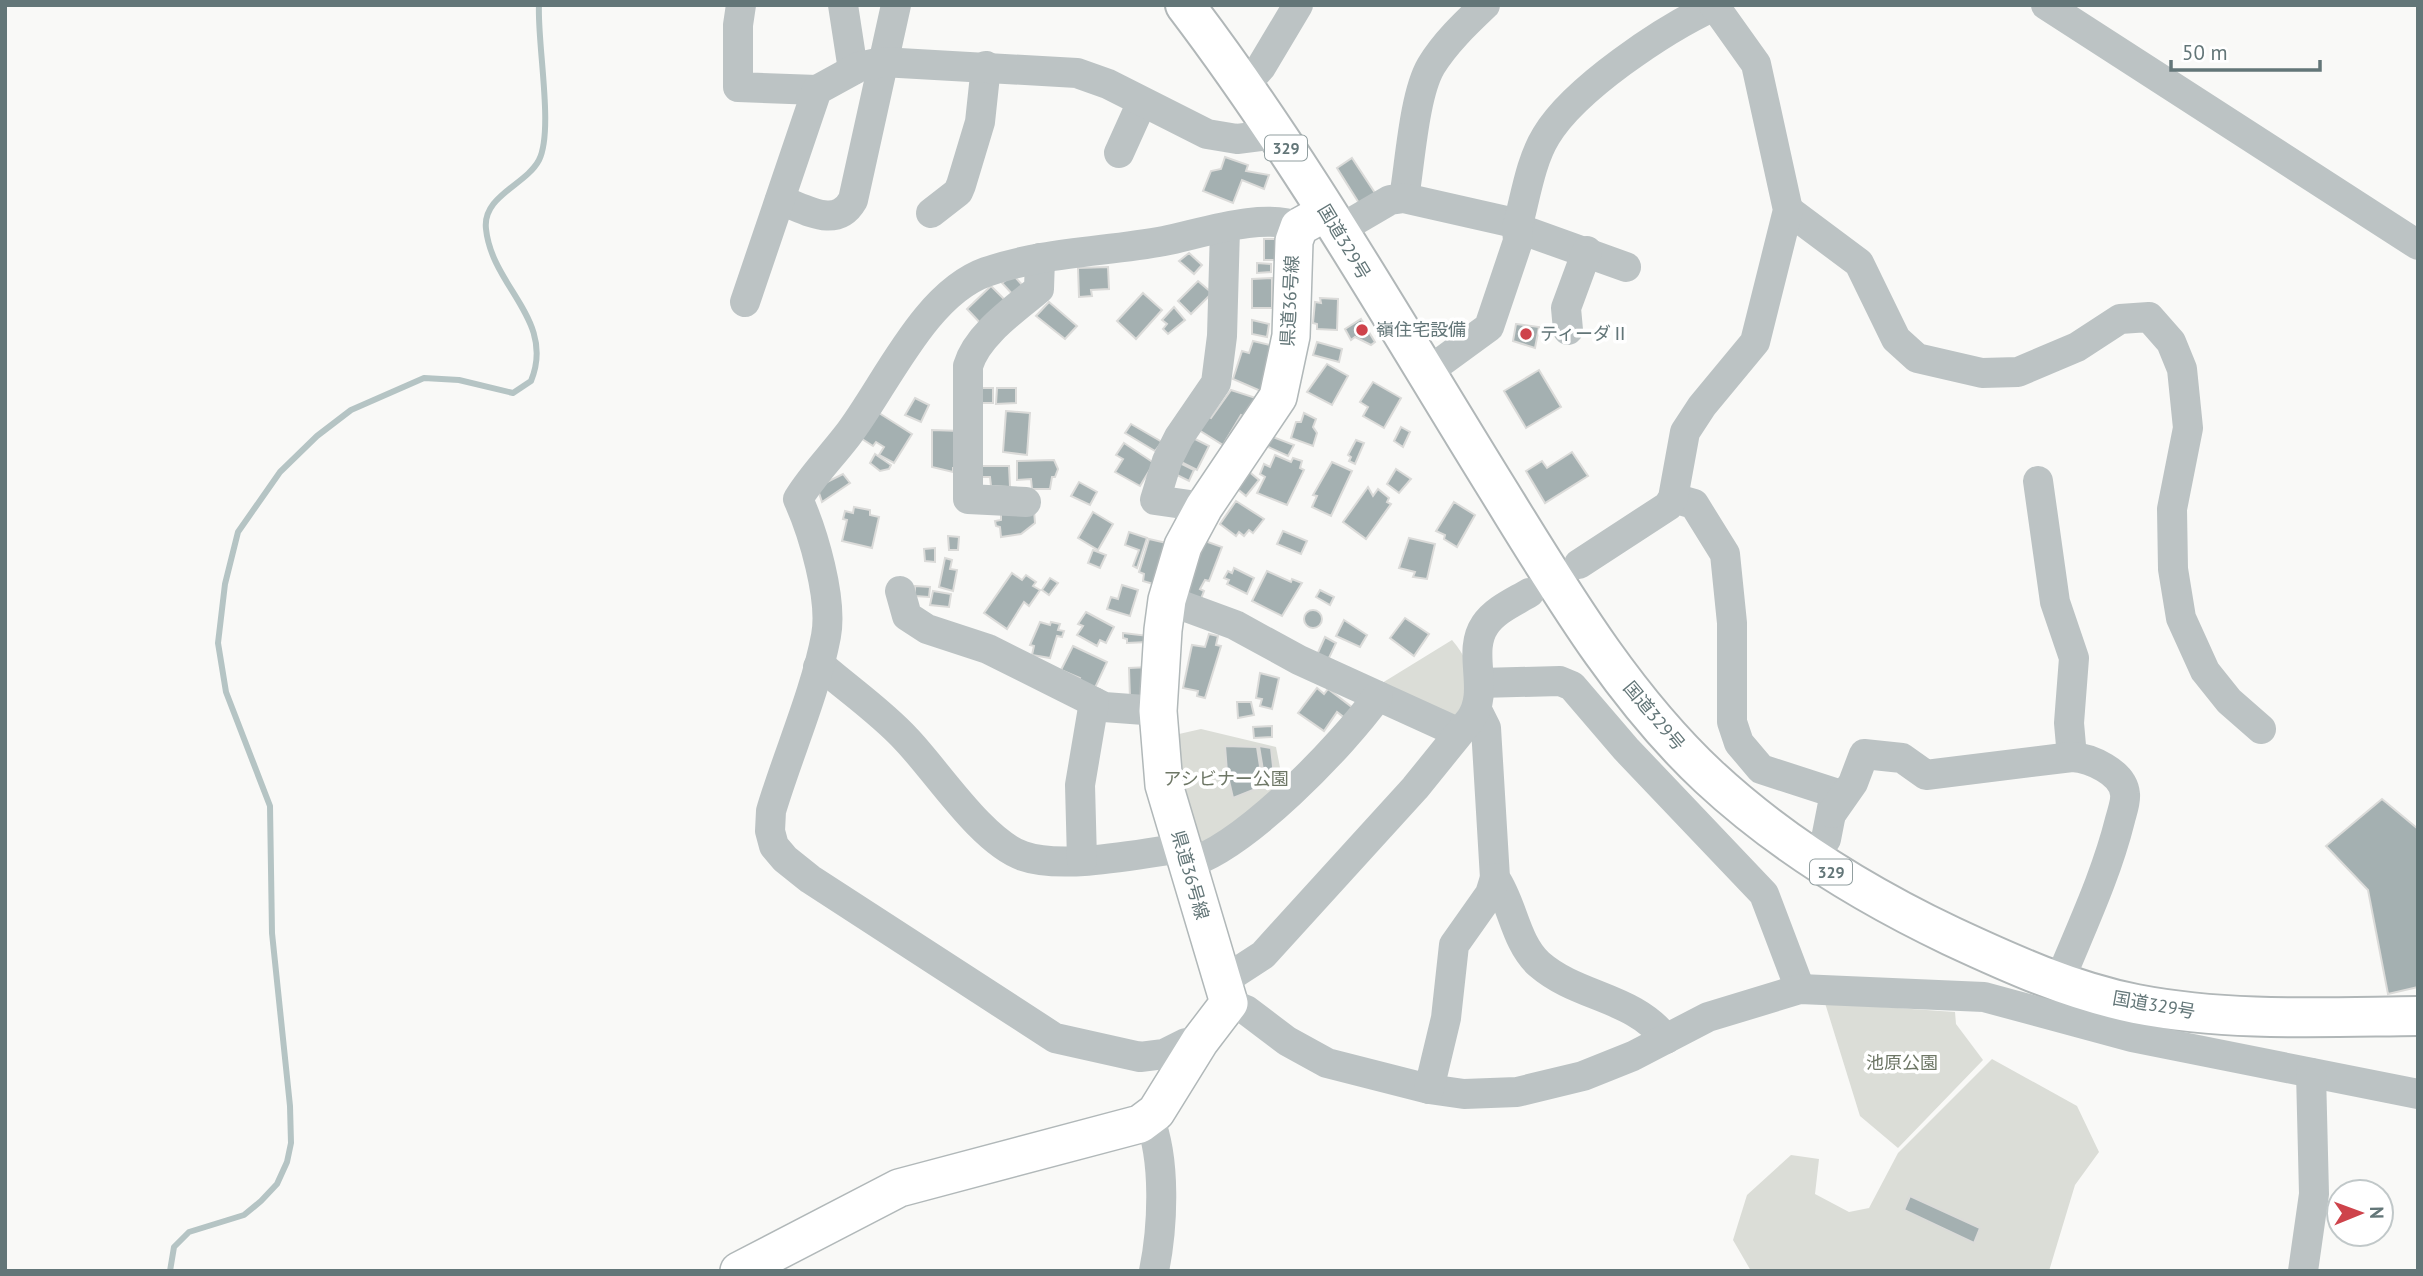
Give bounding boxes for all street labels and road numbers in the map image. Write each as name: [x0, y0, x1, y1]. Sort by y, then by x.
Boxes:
road number: 329: [1265, 136, 1307, 160]
street label: 国道329号: [1313, 200, 1376, 283]
street label: 県道36号線: [1276, 255, 1303, 347]
street label: 国道329号: [1619, 676, 1690, 755]
street label: 県道36号線: [1167, 828, 1214, 922]
road number: 329: [1810, 860, 1852, 884]
street label: 国道329号: [2111, 986, 2197, 1023]

